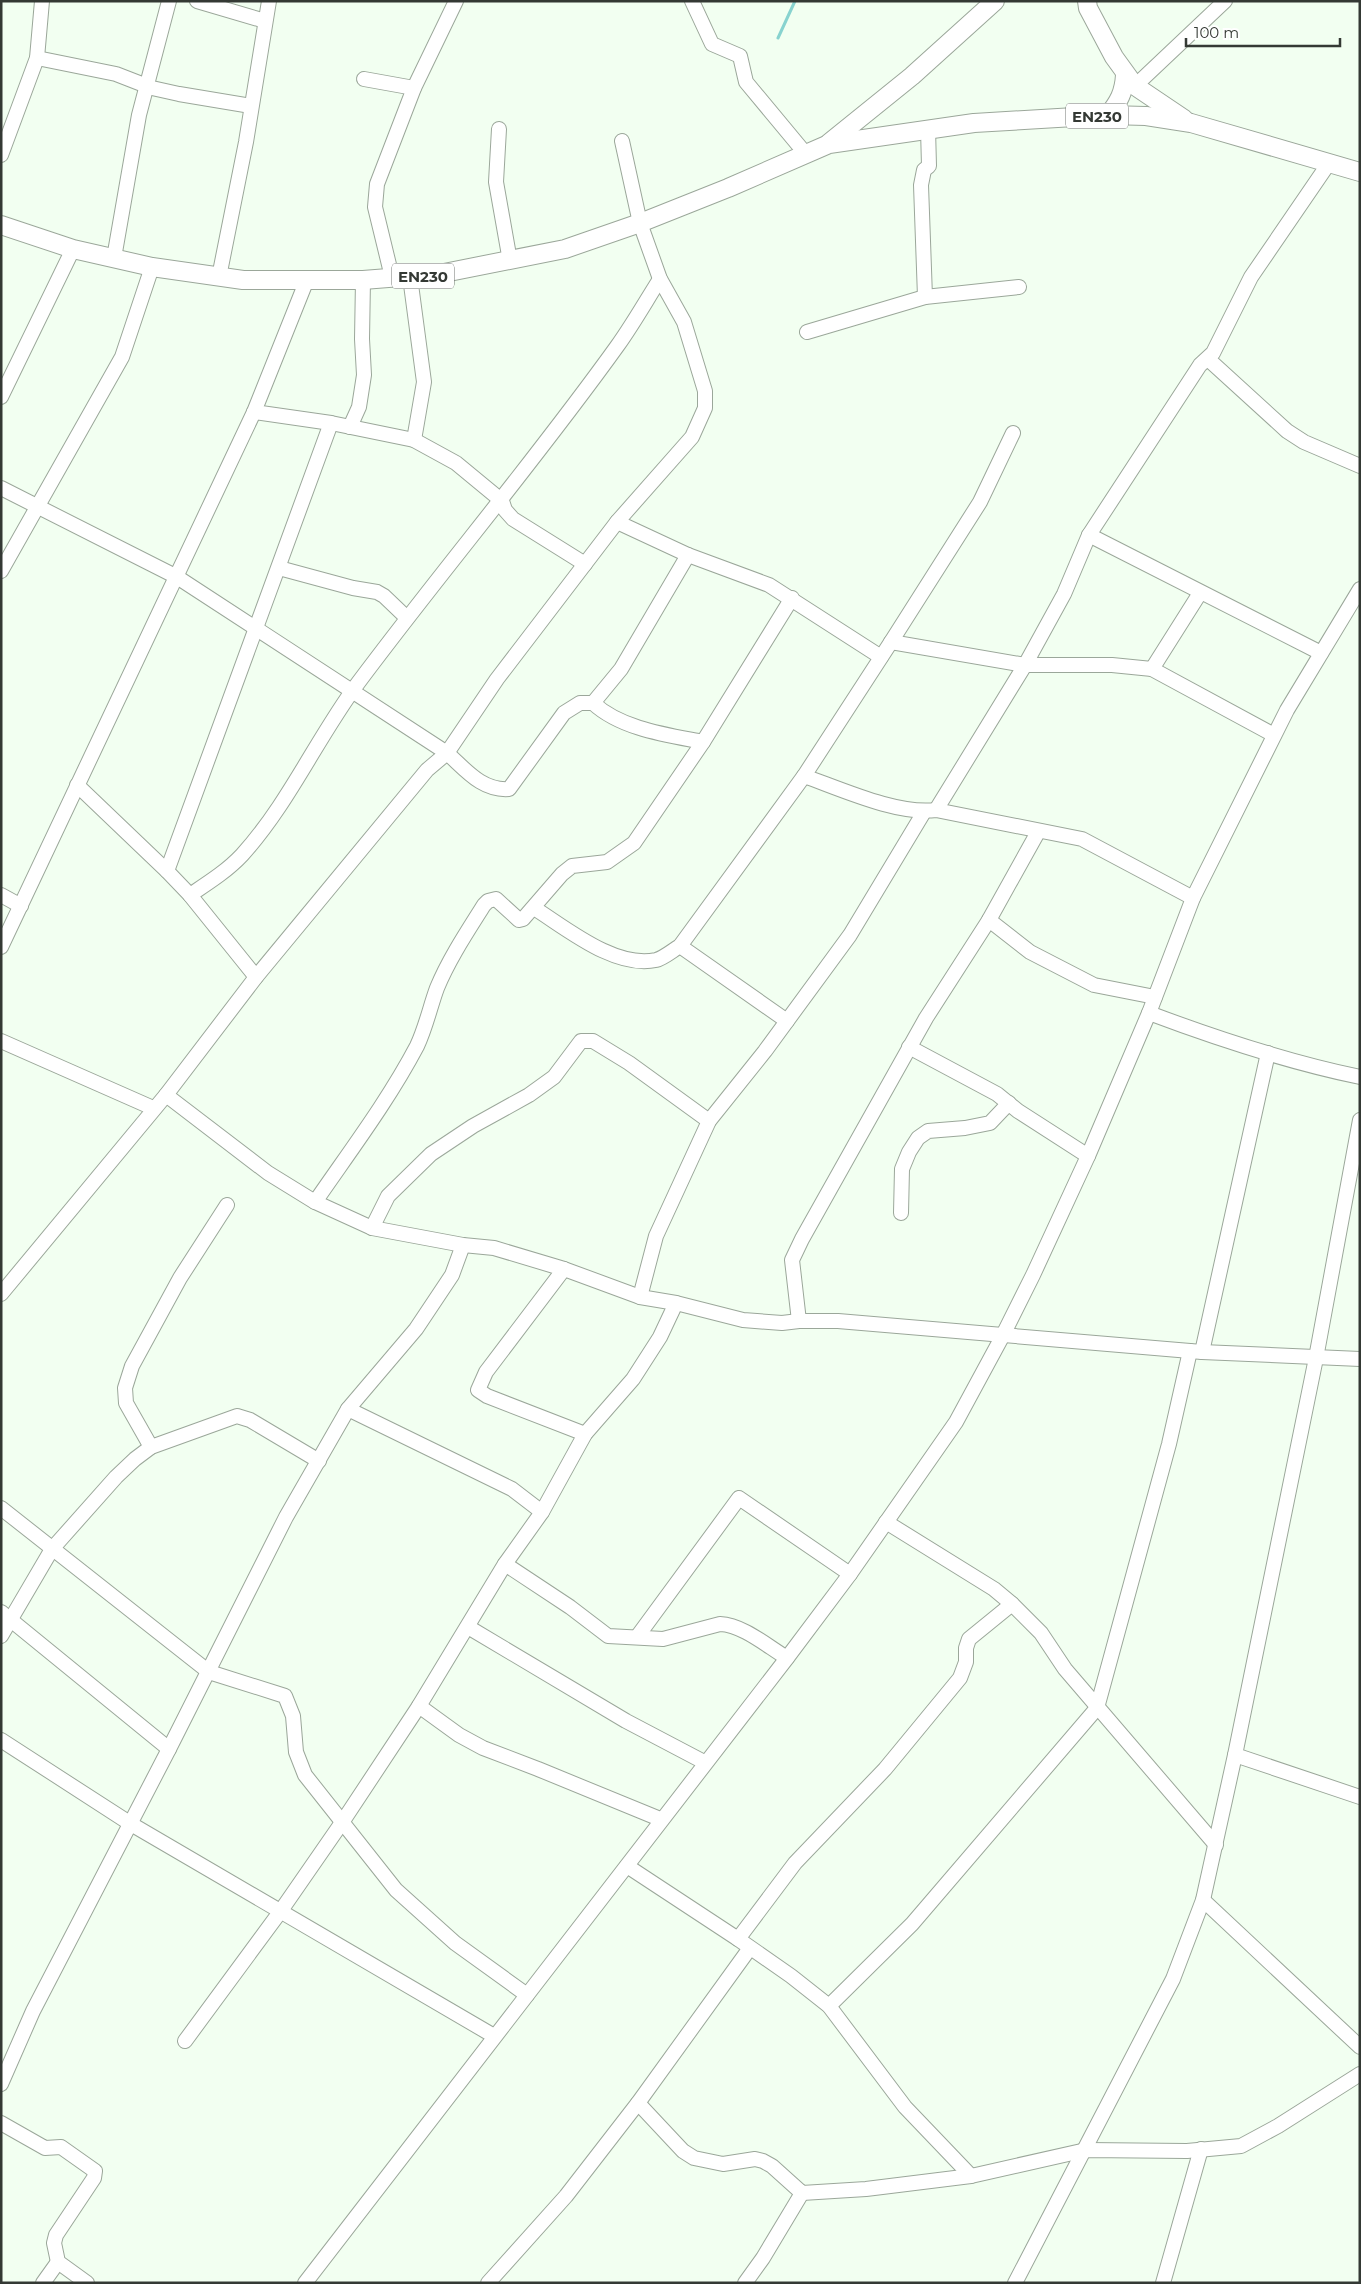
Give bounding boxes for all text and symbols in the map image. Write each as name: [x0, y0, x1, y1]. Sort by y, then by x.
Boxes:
scale bar: [1186, 15, 1340, 47]
text: 100 m: [1194, 23, 1239, 42]
road number: EN230: [1066, 104, 1128, 128]
road number: EN230: [392, 264, 454, 288]

